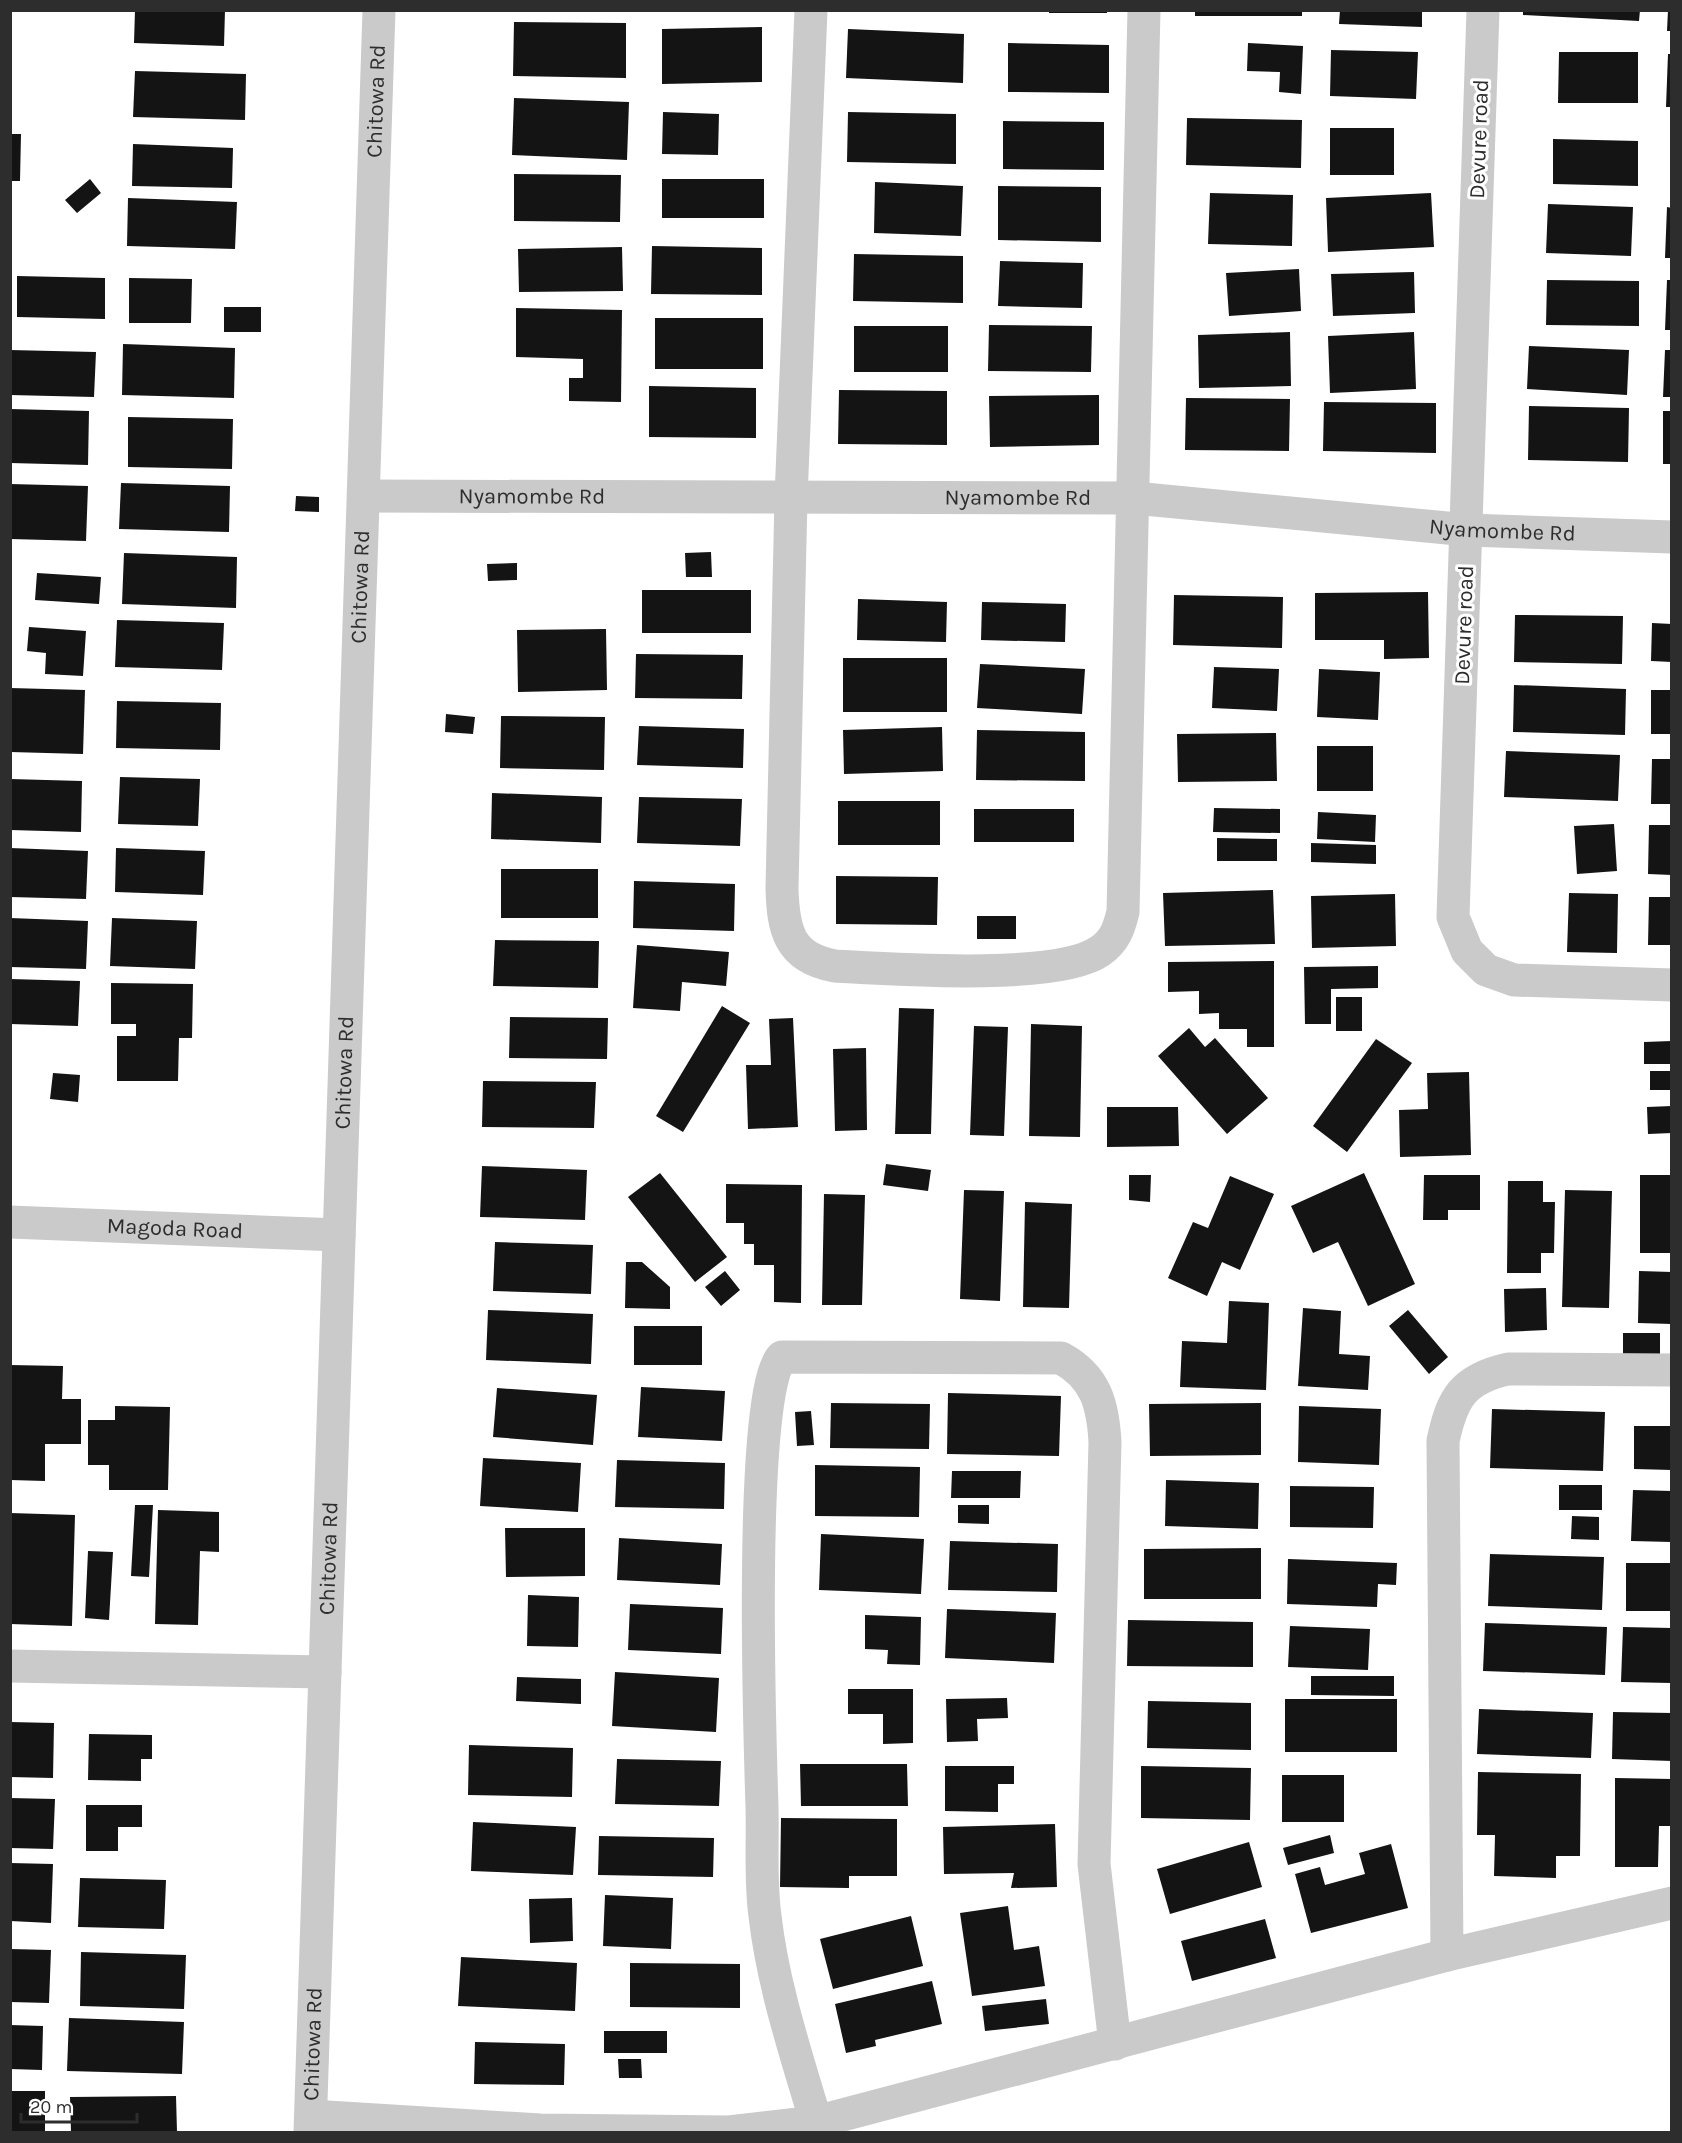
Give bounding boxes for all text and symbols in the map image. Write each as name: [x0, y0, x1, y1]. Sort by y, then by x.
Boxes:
street label: Chitowa Rd: [361, 44, 391, 158]
street label: Devure road: [1464, 79, 1494, 199]
street label: Nyamombe Rd: [459, 483, 605, 510]
street label: Nyamombe Rd: [945, 485, 1091, 511]
street label: Nyamombe Rd: [1428, 513, 1576, 547]
street label: Chitowa Rd: [345, 530, 375, 644]
street label: Devure road: [1449, 565, 1479, 685]
street label: Chitowa Rd: [330, 1015, 359, 1130]
street label: Magoda Road: [106, 1213, 243, 1244]
street label: Chitowa Rd: [314, 1501, 343, 1615]
street label: Chitowa Rd: [298, 1987, 328, 2101]
scale bar: [21, 2086, 136, 2124]
text: 20 m: [30, 2096, 72, 2118]

